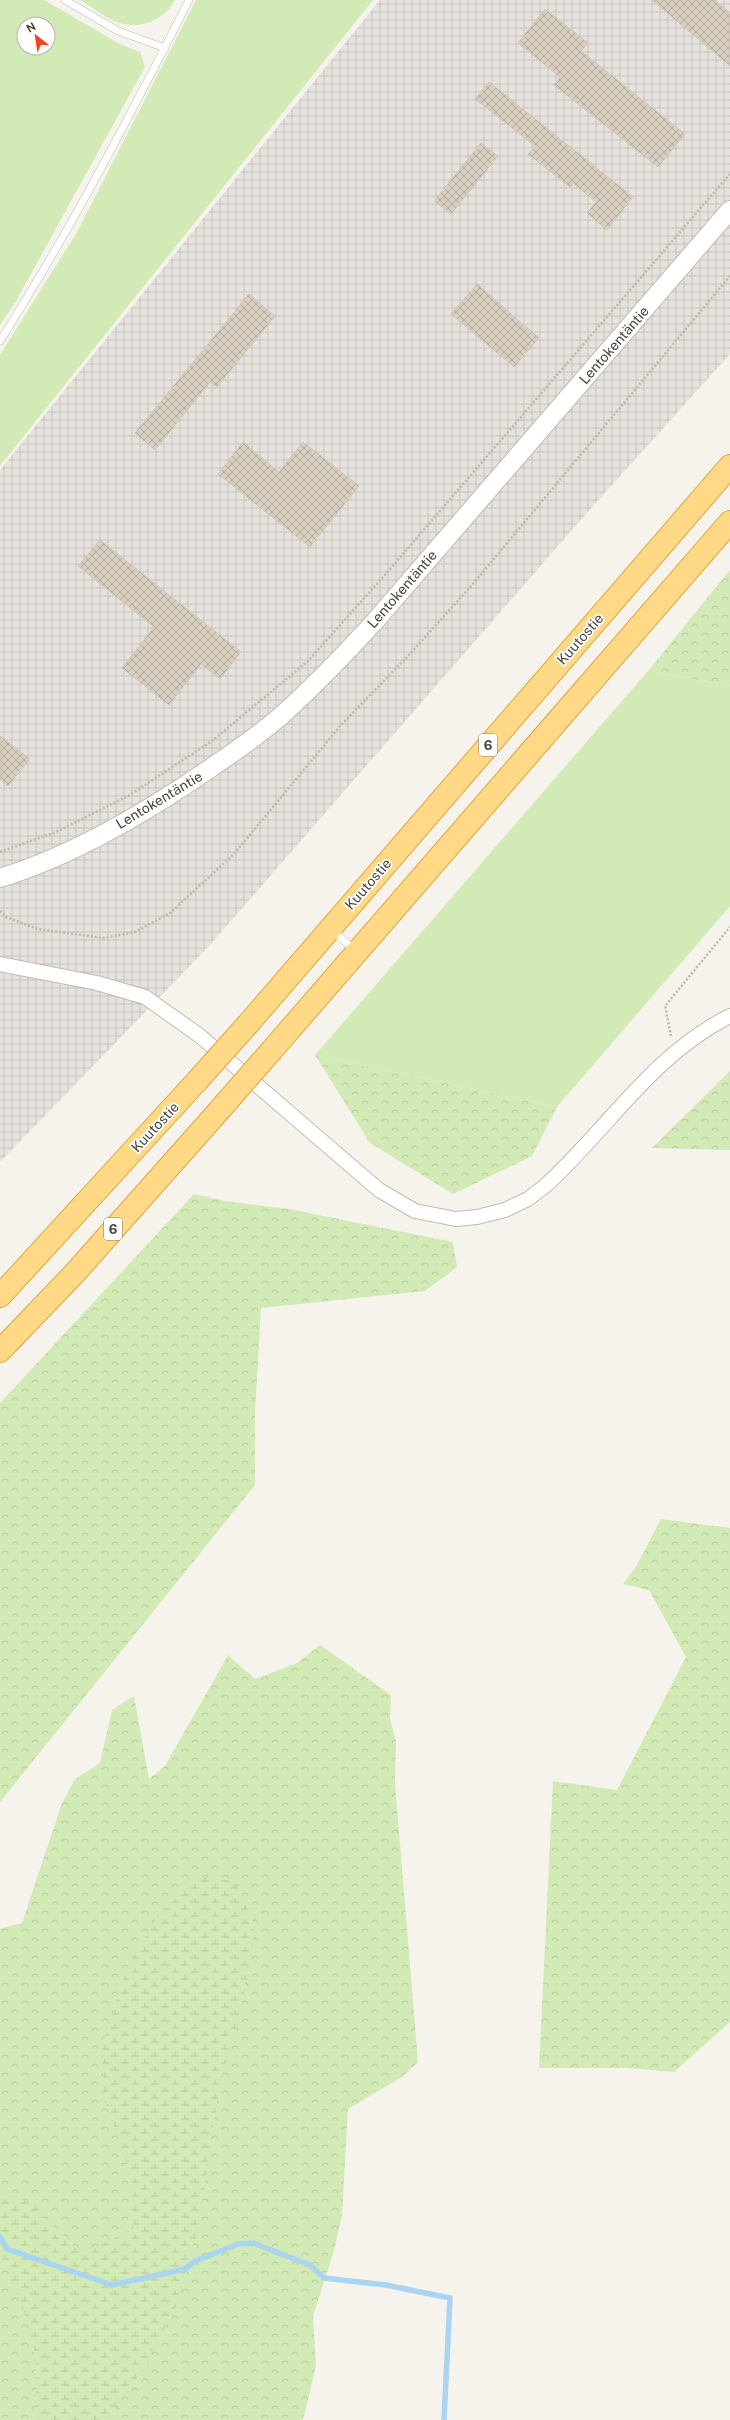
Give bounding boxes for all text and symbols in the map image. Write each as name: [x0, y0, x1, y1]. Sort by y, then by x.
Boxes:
north arrow: [16, 16, 56, 56]
text: N: [24, 20, 38, 35]
street label: Lentokentäntie: [576, 303, 652, 387]
street label: Lentokentäntie: [364, 547, 440, 631]
street label: Kuutostie: [554, 610, 607, 668]
road number: 6: [479, 734, 497, 756]
street label: Lentokentäntie: [113, 768, 205, 832]
street label: Kuutostie: [342, 855, 395, 913]
street label: Kuutostie: [128, 1099, 182, 1155]
road number: 6: [104, 1218, 122, 1240]

